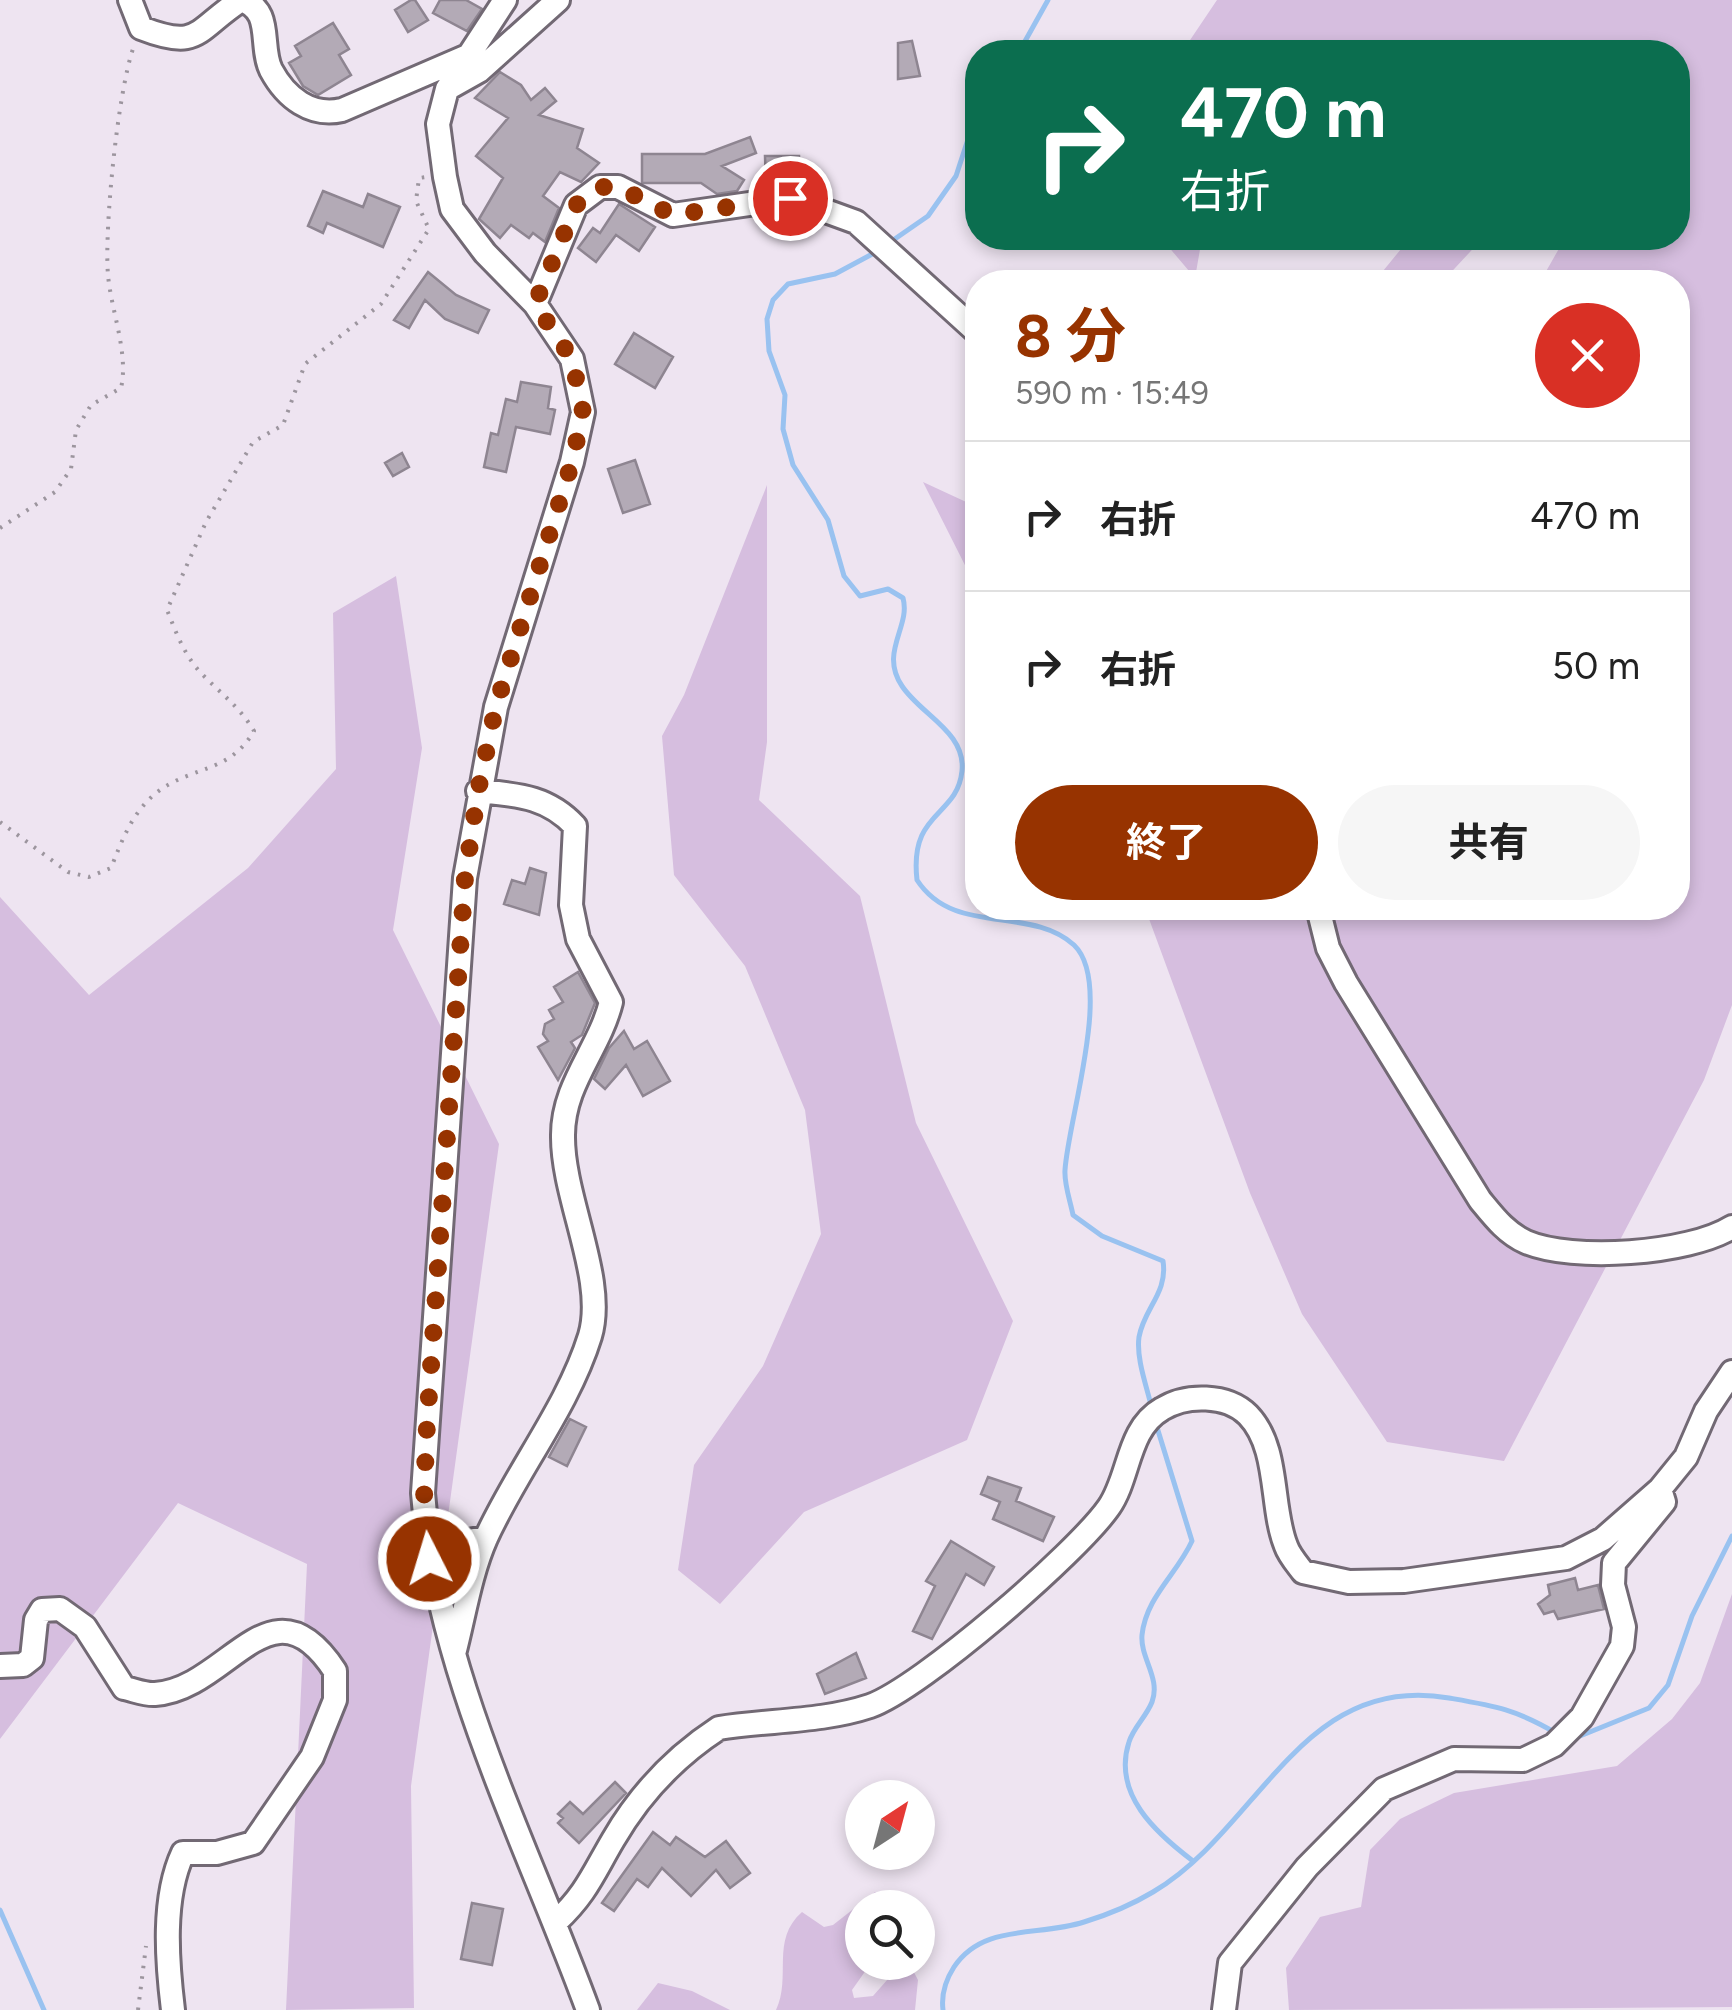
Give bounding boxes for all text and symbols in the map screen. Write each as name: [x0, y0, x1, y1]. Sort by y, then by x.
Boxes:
text: 470 m: [1180, 70, 1386, 155]
icon: right: [1015, 80, 1145, 210]
pin: [748, 156, 833, 241]
text: 右折: [1180, 164, 1270, 218]
icon: arrive: [763, 171, 818, 226]
text: 8 分: [1015, 300, 1126, 372]
button: close: [1535, 303, 1640, 408]
text: 590 m · 15:49: [1015, 374, 1209, 412]
icon: right: [1015, 489, 1070, 544]
text: 470 m: [1530, 493, 1640, 539]
text: 右折: [1100, 497, 1176, 543]
icon: right: [1015, 639, 1070, 694]
text: 50 m: [1552, 643, 1640, 689]
text: 右折: [1100, 647, 1176, 693]
button: 終了: [1015, 785, 1318, 900]
button: 共有: [1338, 785, 1640, 900]
position arrow: [377, 1507, 481, 1611]
north arrow: [845, 1780, 935, 1870]
map controls: [845, 1780, 935, 1980]
button: search: [845, 1890, 935, 1980]

